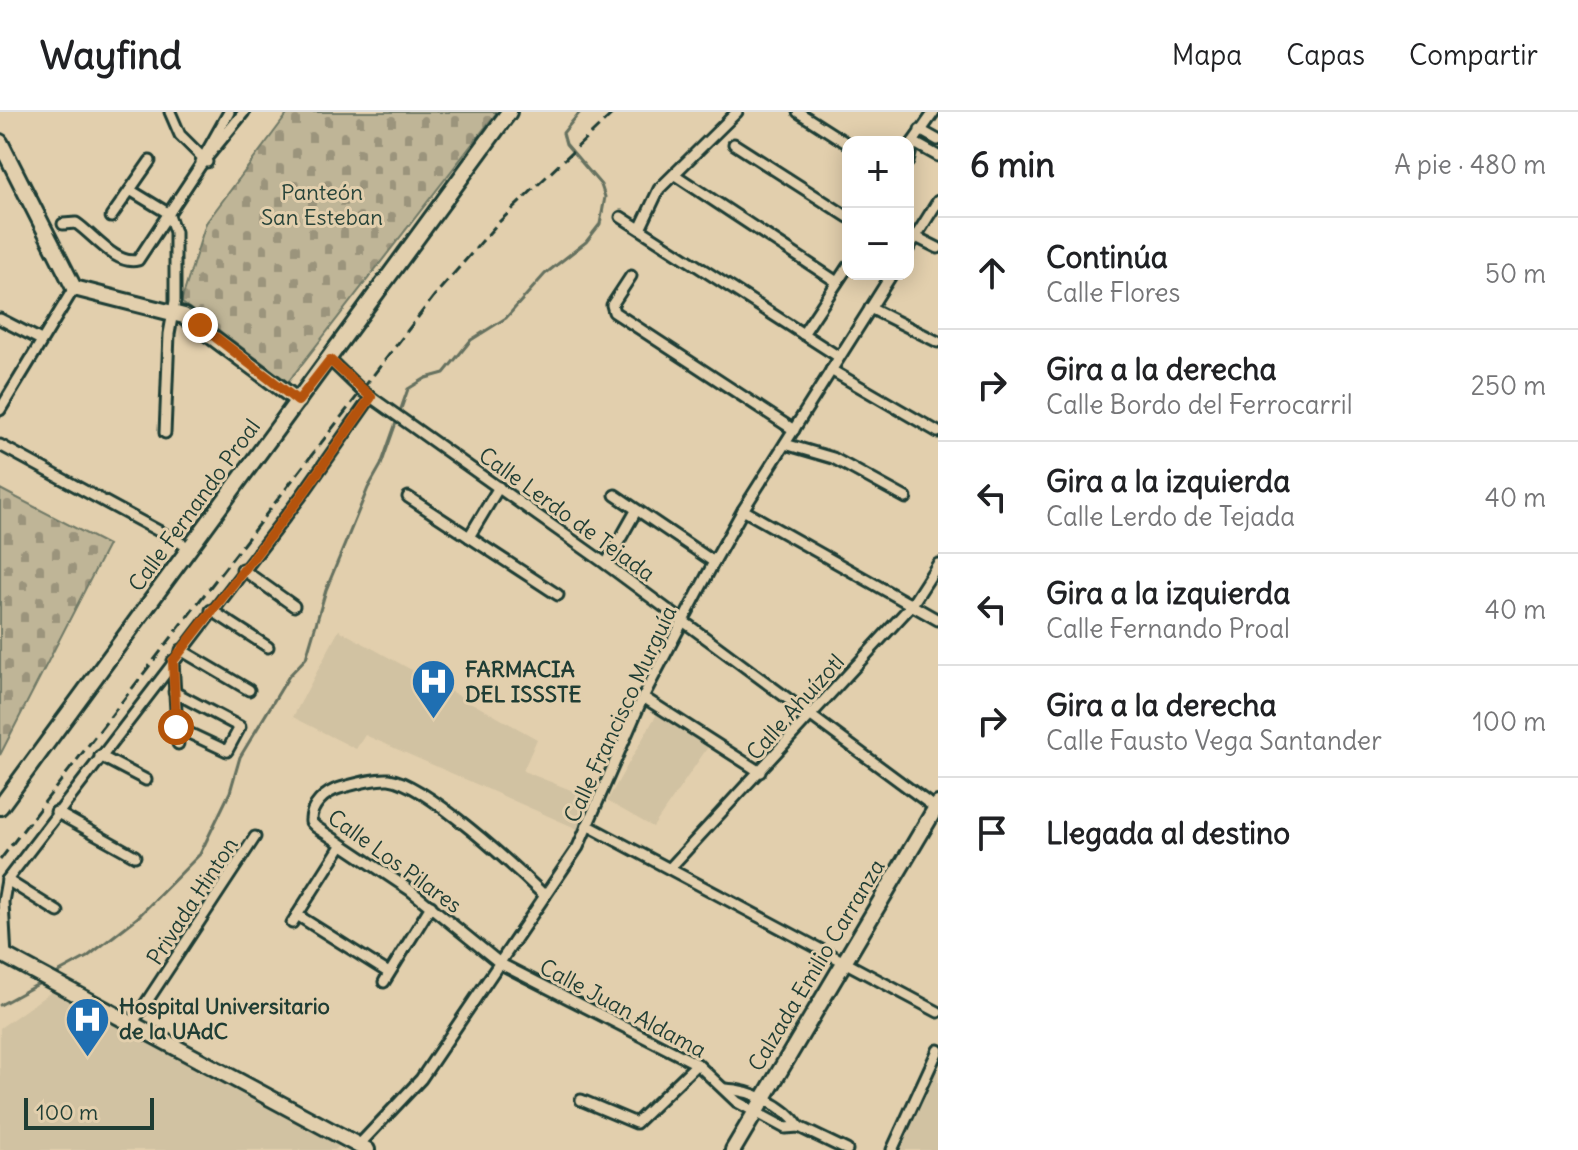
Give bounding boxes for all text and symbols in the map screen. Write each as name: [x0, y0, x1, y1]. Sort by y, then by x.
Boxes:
text: Wayfind: [40, 32, 182, 79]
text: Mapa: [1172, 37, 1242, 73]
text: Capas: [1286, 37, 1365, 73]
text: Compartir: [1409, 37, 1538, 73]
map controls: [842, 136, 914, 280]
button: +: [842, 136, 914, 208]
text: 6 min: [970, 143, 1055, 186]
text: A pie · 480 m: [1394, 148, 1546, 181]
park label: Panteón San Esteban: [261, 178, 383, 231]
button: −: [842, 208, 914, 280]
text: Continúa: [1046, 238, 1168, 276]
icon: ahead: [970, 251, 1014, 295]
text: 50 m: [1485, 257, 1546, 290]
text: Calle Flores: [1046, 276, 1180, 309]
route end: [182, 307, 218, 343]
text: Gira a la derecha: [1046, 350, 1277, 388]
icon: right: [970, 363, 1014, 407]
text: 250 m: [1471, 369, 1546, 402]
text: Calle Bordo del Ferrocarril: [1046, 388, 1352, 421]
street label: Calle Fernando Proal: [122, 413, 266, 597]
street label: Calle Lerdo de Tejada: [473, 441, 661, 587]
text: Gira a la izquierda: [1046, 462, 1290, 500]
icon: left: [970, 475, 1014, 519]
text: 40 m: [1485, 481, 1546, 514]
text: Calle Lerdo de Tejada: [1046, 500, 1295, 533]
text: Gira a la izquierda: [1046, 574, 1290, 612]
icon: left: [970, 587, 1014, 631]
text: 40 m: [1485, 593, 1546, 626]
street label: Calle Francisco Murguía: [557, 601, 683, 827]
text: Calle Fernando Proal: [1046, 612, 1290, 645]
street label: Calle Ahuízotl: [740, 648, 850, 766]
place label: FARMACIA DEL ISSSTE: [465, 655, 582, 708]
hospital icon: FARMACIA DEL ISSSTE: [410, 658, 458, 721]
text: Gira a la derecha: [1046, 686, 1277, 724]
icon: right: [970, 699, 1014, 743]
text: 100 m: [1472, 705, 1546, 738]
route start: [158, 709, 194, 745]
text: Calle Fausto Vega Santander: [1046, 724, 1382, 757]
street label: Calle Los Pilares: [322, 803, 468, 919]
icon: arrive: [970, 811, 1014, 855]
text: Llegada al destino: [1046, 814, 1290, 852]
street label: Privada Hinton: [140, 832, 244, 970]
street label: Calzada Emilio Carranza: [742, 854, 890, 1076]
street label: Calle Juan Aldama: [535, 952, 711, 1064]
place label: Hospital Universitario de la UAdC: [119, 992, 330, 1045]
hospital icon: Hospital Universitario de la UAdC: [64, 995, 112, 1058]
scale bar: [24, 1094, 154, 1130]
text: 100 m: [36, 1098, 98, 1126]

